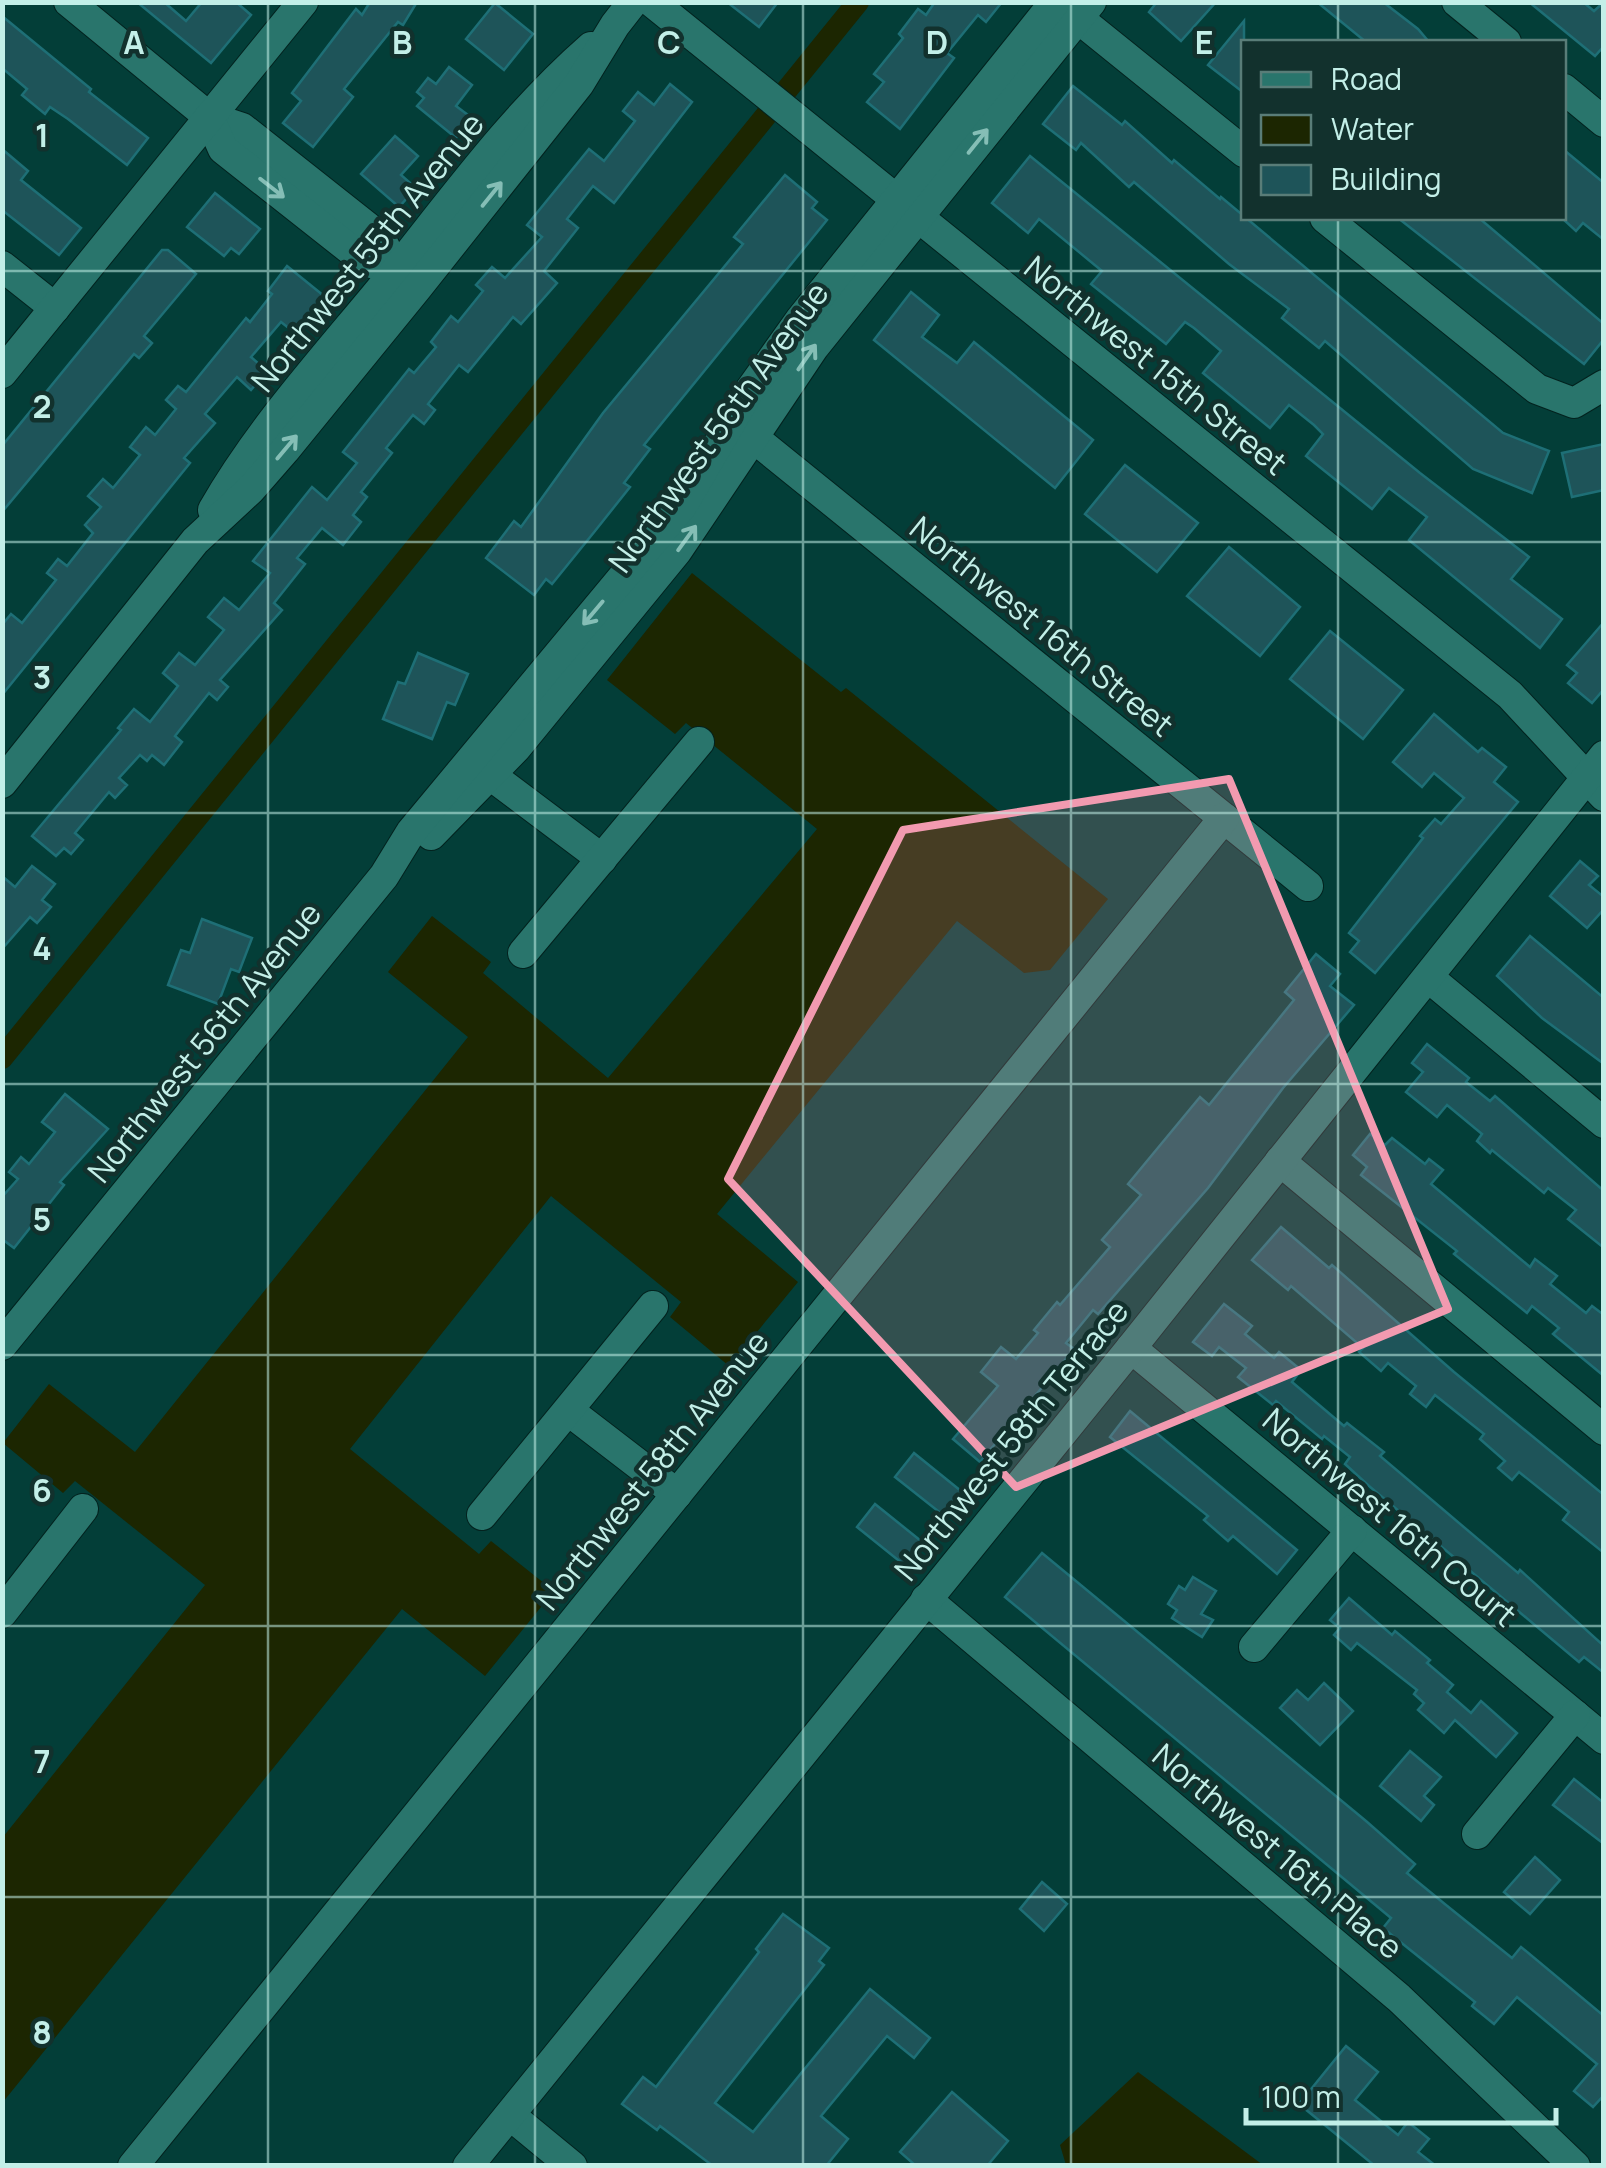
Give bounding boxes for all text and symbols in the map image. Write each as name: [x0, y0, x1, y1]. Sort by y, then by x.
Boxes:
text: A: [123, 20, 145, 64]
text: B: [392, 20, 412, 64]
text: C: [657, 20, 681, 64]
text: D: [926, 20, 948, 64]
text: E: [1195, 20, 1213, 64]
legend: [1241, 40, 1566, 220]
text: Road: [1331, 58, 1402, 99]
street label: Northwest 55th Avenue: [241, 103, 493, 401]
text: Water: [1331, 108, 1414, 149]
text: 1: [35, 113, 49, 157]
one-way arrow: [967, 129, 989, 155]
text: Building: [1331, 158, 1442, 199]
one-way arrow: [258, 177, 285, 198]
one-way arrow: [481, 181, 503, 207]
street label: Northwest 15th Street: [1015, 245, 1297, 485]
street label: Northwest 56th Avenue: [598, 273, 838, 581]
one-way arrow: [796, 344, 817, 371]
text: 2: [32, 384, 52, 428]
one-way arrow: [276, 434, 298, 460]
street label: Northwest 16th Street: [901, 506, 1183, 746]
one-way arrow: [676, 525, 697, 552]
one-way arrow: [583, 599, 605, 625]
text: 3: [33, 655, 51, 699]
street label: Northwest 56th Avenue: [77, 893, 331, 1191]
text: 4: [32, 926, 52, 970]
text: 5: [33, 1197, 51, 1241]
street label: Northwest 58th Terrace: [884, 1290, 1138, 1590]
street label: Northwest 58th Avenue: [526, 1321, 778, 1619]
street label: Northwest 16th Court: [1254, 1398, 1526, 1636]
text: 6: [32, 1468, 52, 1512]
street label: Northwest 16th Place: [1144, 1733, 1412, 1969]
text: 7: [33, 1739, 51, 1783]
text: 8: [32, 2010, 52, 2054]
scale bar: [1246, 2063, 1556, 2125]
text: 100 m: [1261, 2076, 1341, 2117]

